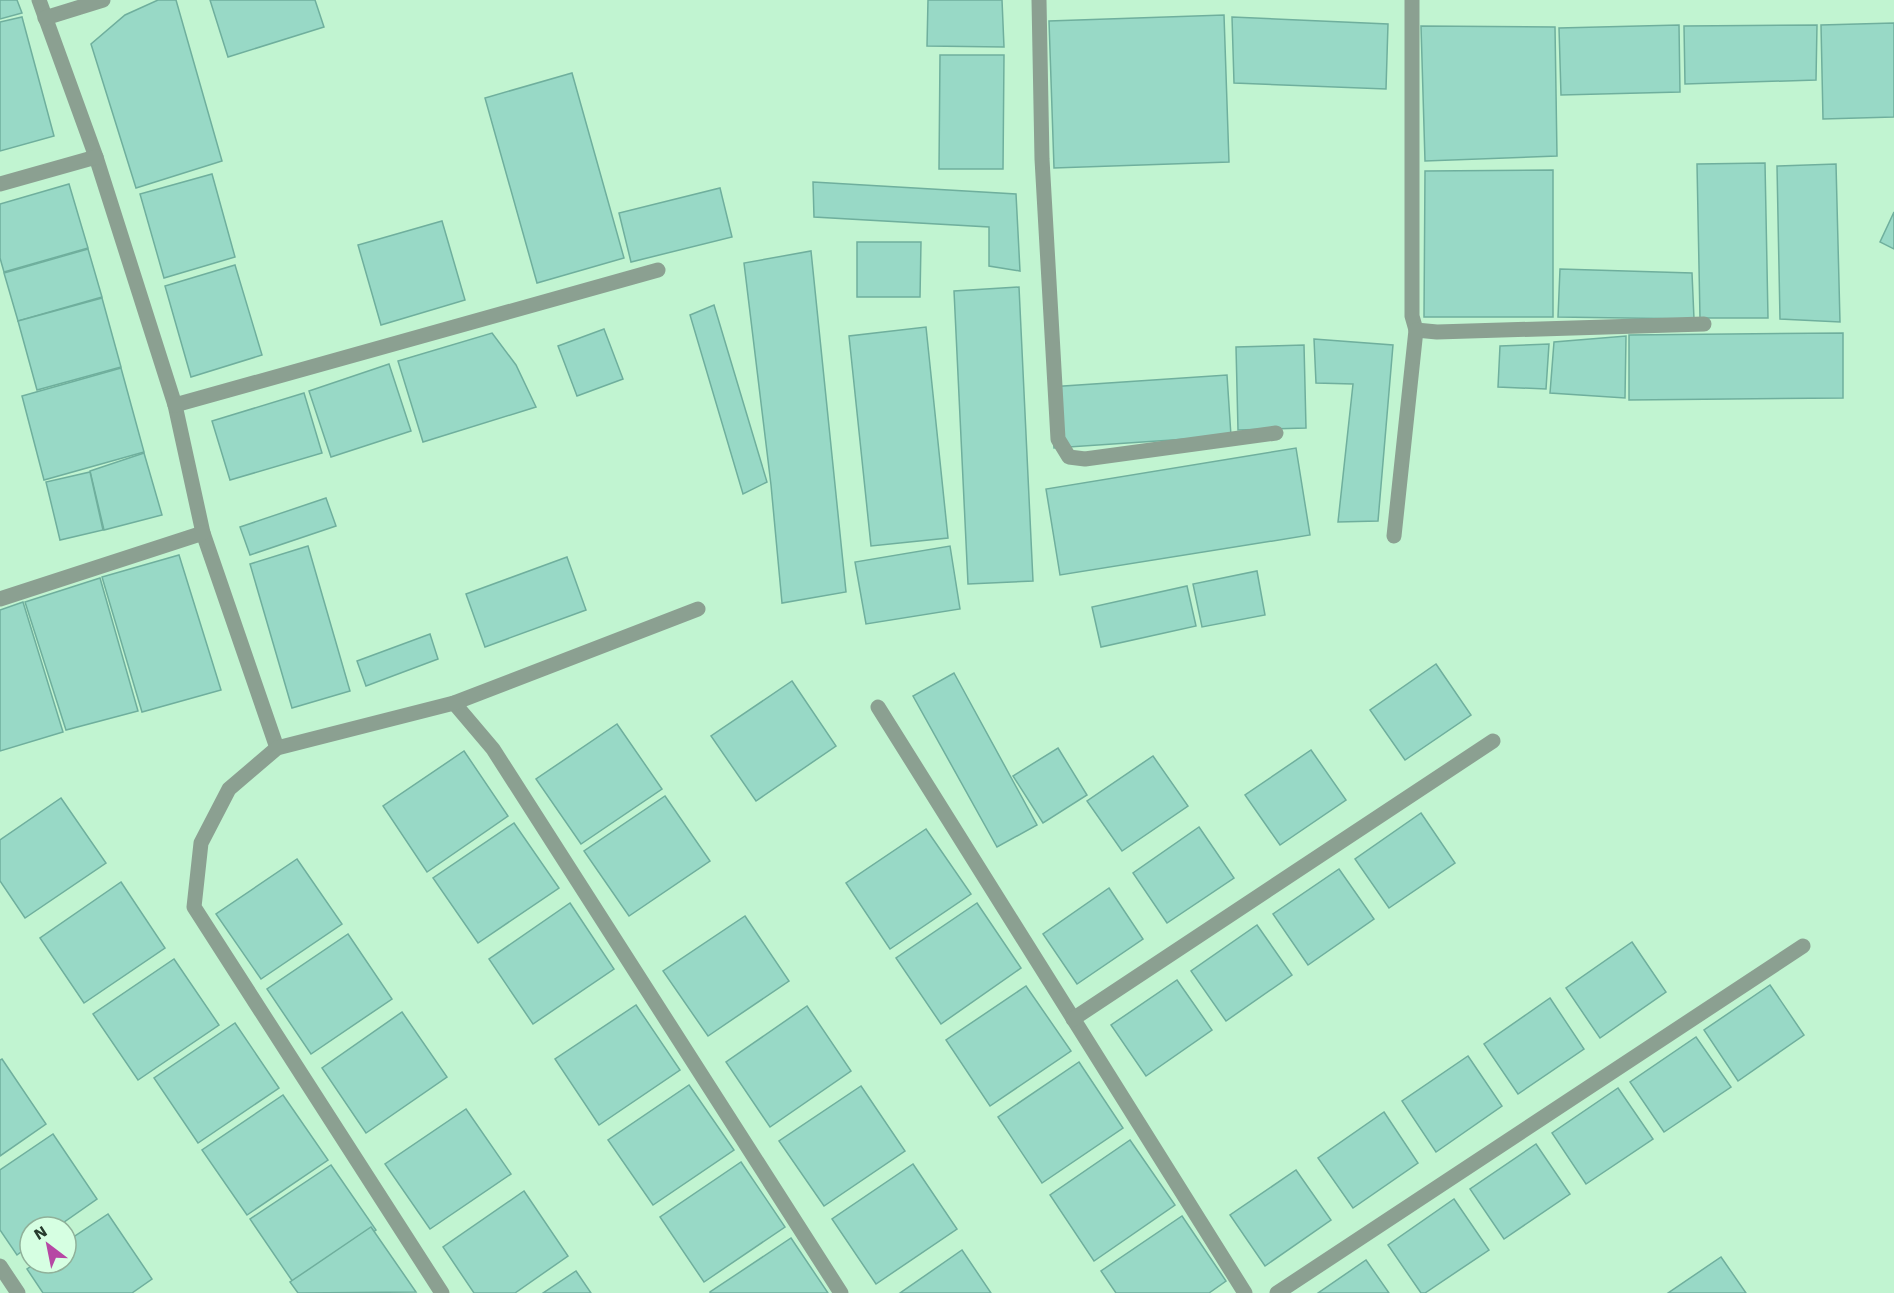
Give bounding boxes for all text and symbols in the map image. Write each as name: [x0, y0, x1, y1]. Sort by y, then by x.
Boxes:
north arrow: [18, 1215, 78, 1275]
text: N: [30, 1222, 50, 1244]

